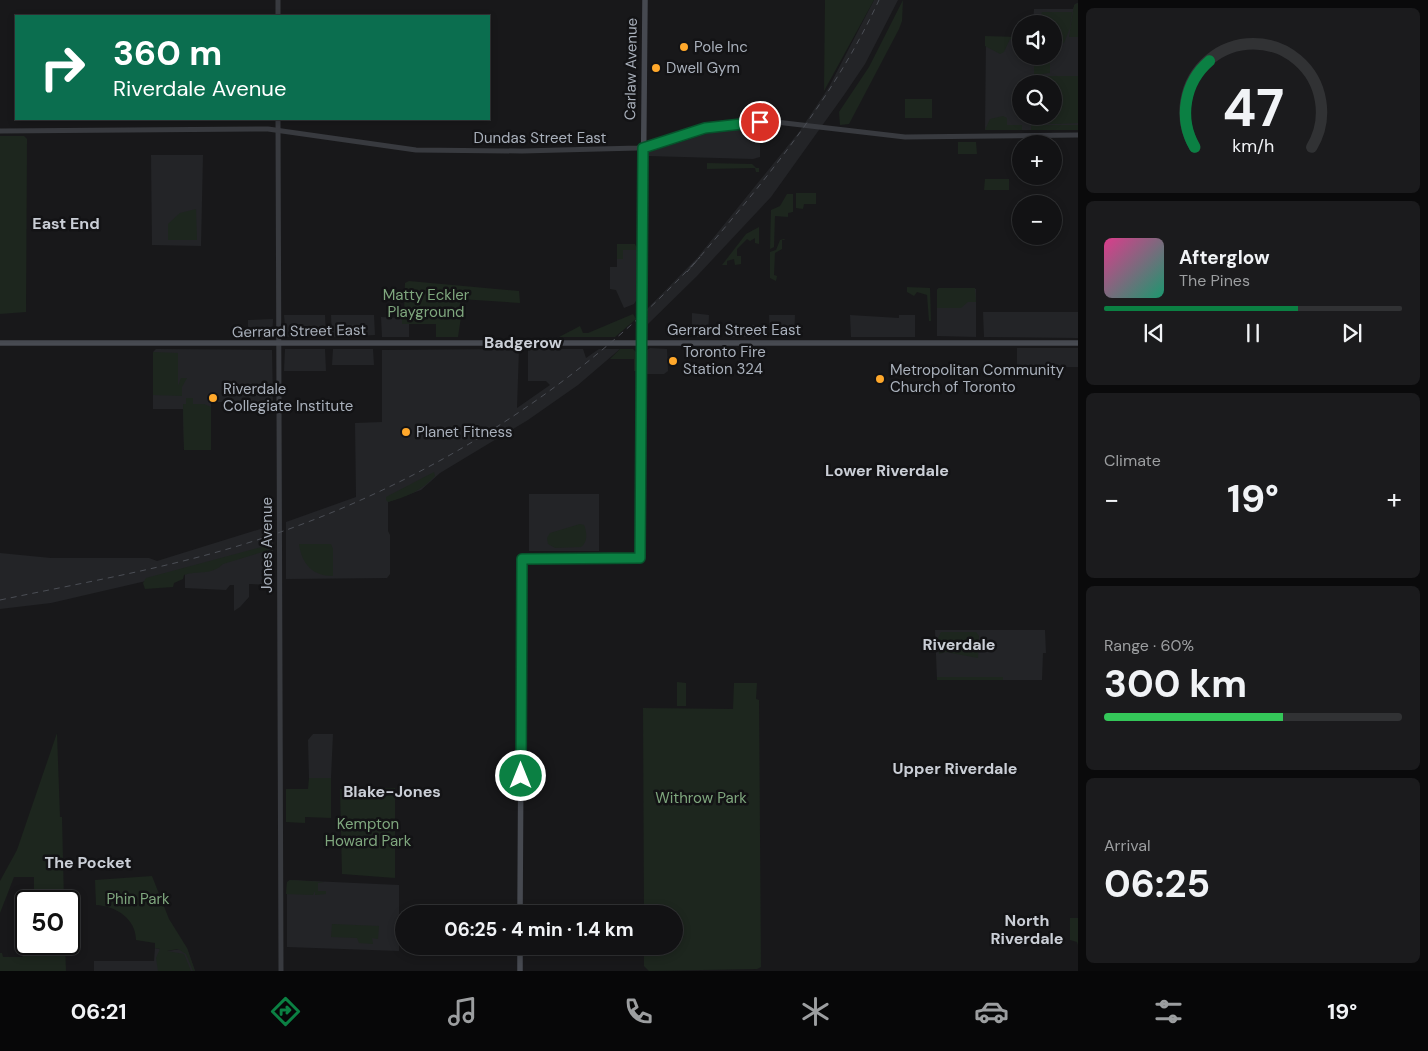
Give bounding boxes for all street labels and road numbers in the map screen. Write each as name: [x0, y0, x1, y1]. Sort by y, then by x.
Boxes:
street label: Carlaw Avenue: [620, 18, 642, 120]
street label: Dundas Street East: [474, 128, 607, 148]
street label: Gerrard Street East: [232, 320, 366, 342]
street label: Gerrard Street East: [667, 320, 801, 340]
street label: Jones Avenue: [257, 497, 277, 593]

